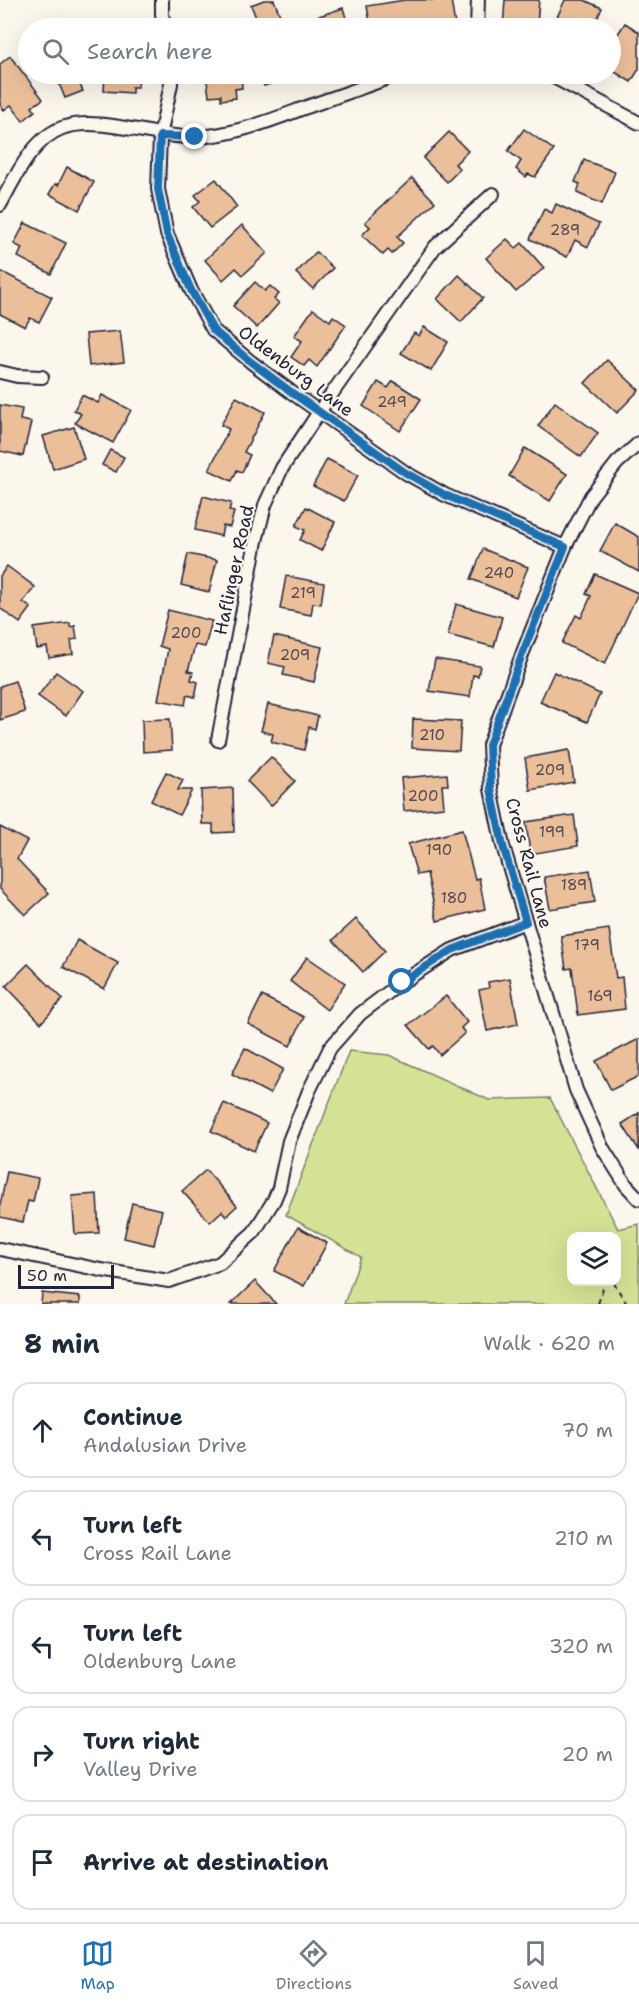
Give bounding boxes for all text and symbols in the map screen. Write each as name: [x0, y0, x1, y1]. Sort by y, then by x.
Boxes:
search box: [18, 18, 621, 84]
icon: search: [39, 35, 72, 68]
text: Search here: [87, 37, 213, 66]
route end: [181, 123, 207, 149]
house number: 289: [550, 220, 580, 240]
street label: Oldenburg Lane: [234, 320, 358, 422]
house number: 249: [377, 392, 407, 412]
street label: Haflinger Road: [209, 503, 259, 637]
house number: 240: [484, 563, 514, 583]
house number: 219: [290, 583, 316, 603]
house number: 200: [171, 623, 201, 643]
house number: 209: [280, 645, 310, 665]
house number: 210: [419, 725, 445, 745]
house number: 209: [535, 760, 565, 780]
house number: 200: [408, 786, 438, 806]
street label: Cross Rail Lane: [500, 795, 558, 931]
house number: 199: [539, 822, 565, 842]
house number: 190: [426, 840, 452, 860]
house number: 189: [561, 875, 587, 895]
house number: 180: [441, 888, 467, 908]
house number: 179: [574, 935, 600, 955]
route start: [388, 968, 414, 994]
house number: 169: [587, 986, 613, 1006]
map controls: [567, 1232, 621, 1286]
button: layers: [567, 1232, 621, 1286]
scale bar: [18, 1262, 114, 1290]
text: 50 m: [27, 1265, 67, 1286]
text: 8 min: [24, 1326, 100, 1361]
text: Walk · 620 m: [483, 1330, 615, 1356]
text: Continue: [83, 1403, 183, 1432]
icon: ahead: [26, 1414, 59, 1447]
text: 70 m: [561, 1417, 613, 1443]
text: Andalusian Drive: [83, 1432, 247, 1458]
text: Turn left: [83, 1511, 182, 1540]
icon: left: [26, 1522, 59, 1555]
text: 210 m: [554, 1525, 613, 1551]
text: Cross Rail Lane: [83, 1540, 232, 1566]
text: Turn left: [83, 1619, 182, 1648]
icon: left: [26, 1630, 59, 1663]
text: 320 m: [549, 1633, 613, 1659]
text: Oldenburg Lane: [83, 1648, 237, 1674]
text: Turn right: [83, 1727, 200, 1756]
icon: right: [26, 1738, 59, 1771]
text: 20 m: [562, 1741, 613, 1767]
text: Valley Drive: [83, 1756, 197, 1782]
icon: arrive: [26, 1846, 59, 1879]
text: Arrive at destination: [83, 1848, 329, 1877]
tab: Map: [81, 1937, 115, 1994]
tab: Directions: [276, 1937, 352, 1994]
tab: Saved: [513, 1937, 559, 1994]

